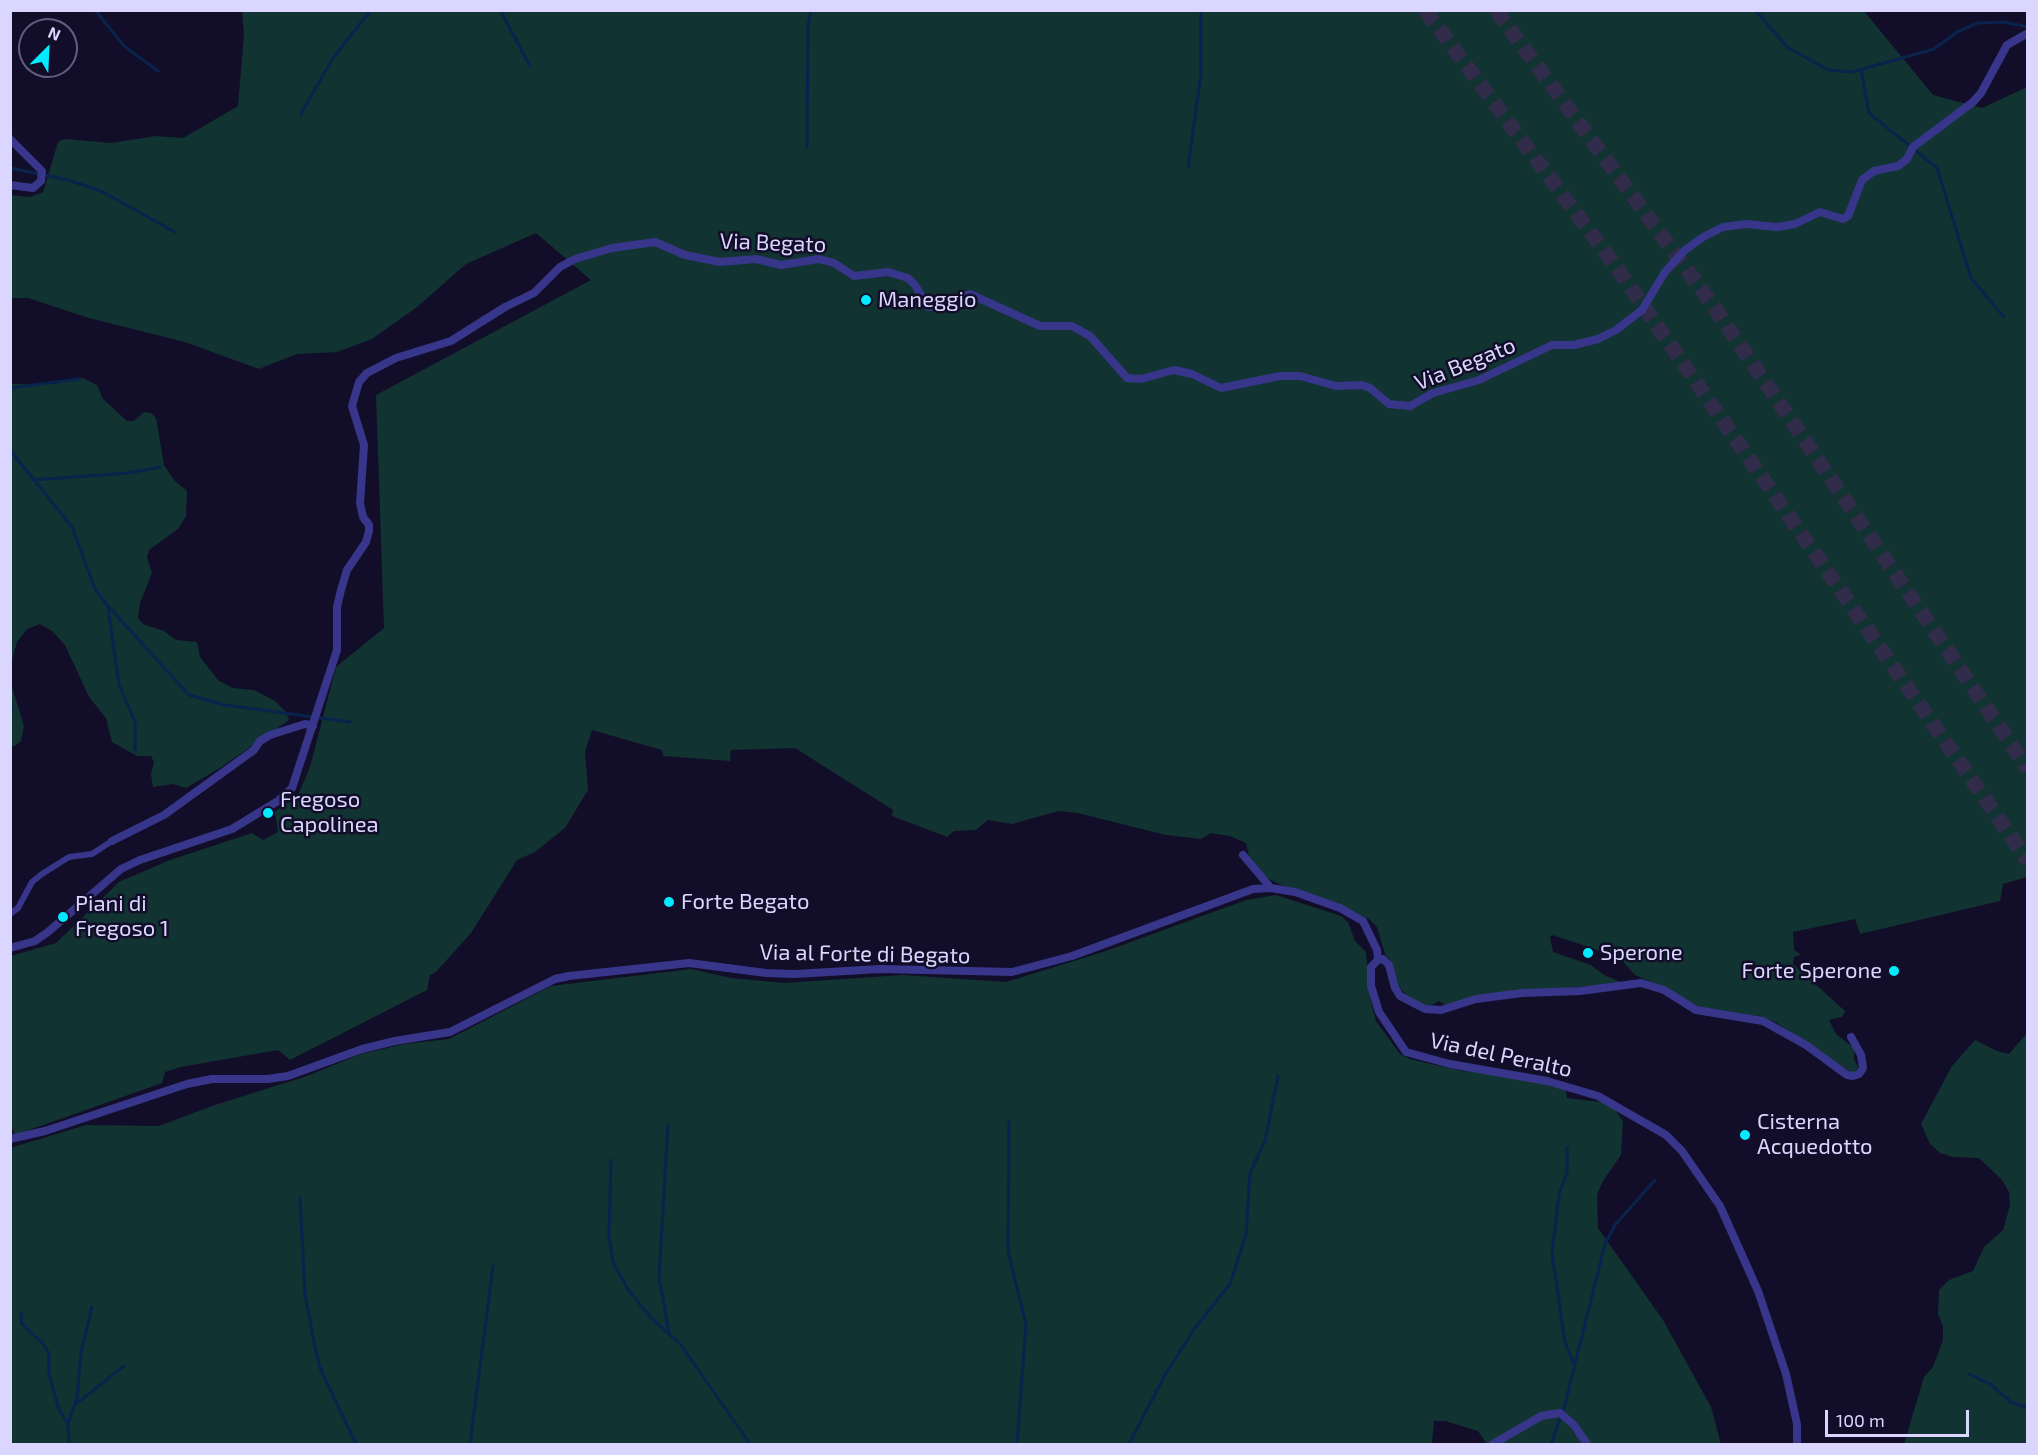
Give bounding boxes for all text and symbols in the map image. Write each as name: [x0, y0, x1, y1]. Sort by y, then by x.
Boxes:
north arrow: [18, 18, 78, 78]
text: N: [46, 22, 64, 44]
street label: Via Begato: [719, 228, 827, 258]
place label: Maneggio: [878, 287, 976, 313]
marker: Maneggio: [859, 293, 873, 307]
street label: Via Begato: [1411, 332, 1519, 396]
place label: Fregoso Capolinea: [280, 787, 379, 838]
marker: Fregoso Capolinea: [261, 806, 275, 820]
place label: Forte Begato: [681, 889, 810, 915]
place label: Piani di Fregoso 1: [75, 891, 169, 942]
marker: Forte Begato: [662, 895, 676, 909]
marker: Piani di Fregoso 1: [56, 910, 70, 924]
street label: Via al Forte di Begato: [759, 939, 971, 969]
place label: Sperone: [1600, 940, 1683, 966]
marker: Sperone: [1581, 946, 1595, 960]
place label: Forte Sperone: [1742, 958, 1882, 984]
marker: Forte Sperone: [1887, 964, 1901, 978]
street label: Via del Peralto: [1428, 1027, 1574, 1083]
place label: Cisterna Acquedotto: [1757, 1109, 1873, 1160]
marker: Cisterna Acquedotto: [1738, 1128, 1752, 1142]
scale bar: [1828, 1398, 1972, 1436]
text: 100 m: [1836, 1409, 1885, 1431]

